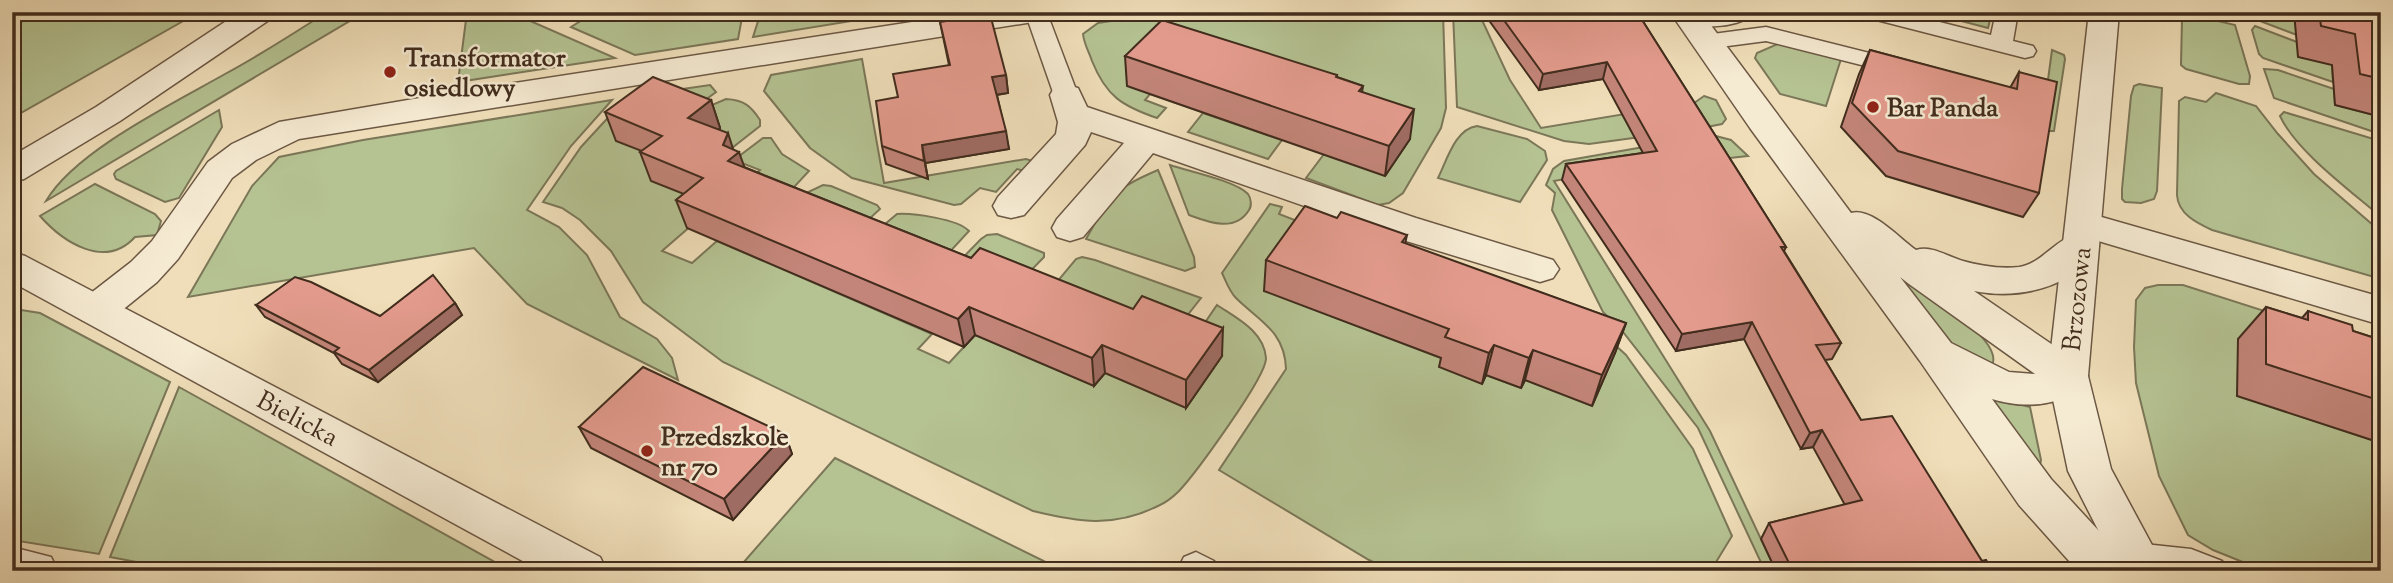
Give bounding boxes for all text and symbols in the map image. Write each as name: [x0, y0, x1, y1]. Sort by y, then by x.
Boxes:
place label: Transformator osiedlowy: [404, 41, 566, 108]
marker: Transformator osiedlowy: [382, 64, 398, 80]
place label: Bar Panda: [1887, 91, 1998, 128]
marker: Bar Panda: [1865, 99, 1881, 115]
street label: Brzozowa: [2055, 245, 2102, 353]
street label: Bielicka: [249, 383, 344, 457]
place label: Przedszkole nr 70: [661, 420, 789, 487]
marker: Przedszkole nr 70: [639, 443, 655, 459]

